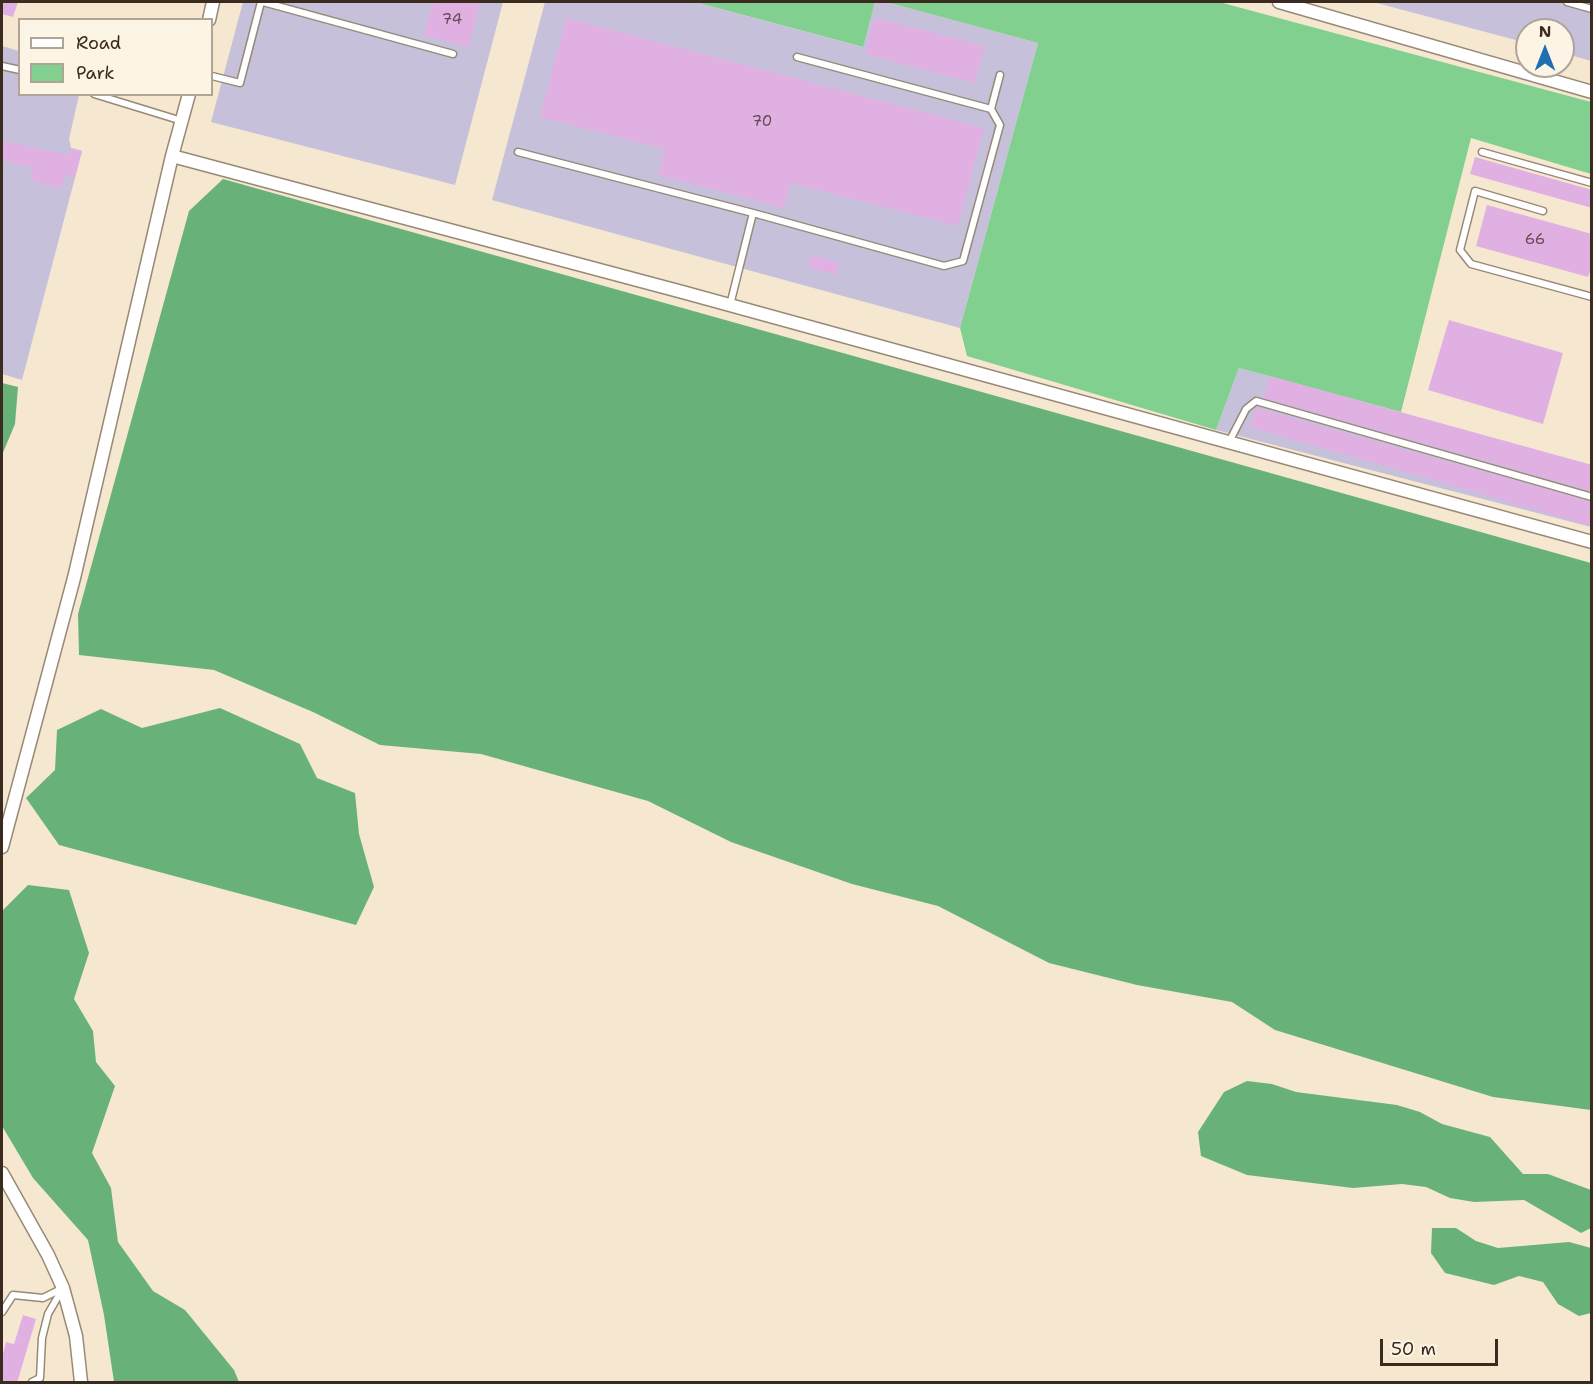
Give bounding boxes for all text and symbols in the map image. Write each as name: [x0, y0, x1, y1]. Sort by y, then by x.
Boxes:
house number: 74: [442, 11, 462, 29]
legend: [18, 18, 213, 96]
north arrow: [1515, 18, 1575, 78]
text: N: [1539, 21, 1551, 42]
text: Road: [76, 31, 121, 55]
text: Park: [76, 61, 115, 85]
house number: 70: [752, 113, 772, 131]
house number: 66: [1525, 231, 1545, 249]
scale bar: [1383, 1327, 1502, 1365]
text: 50 m: [1391, 1337, 1436, 1361]

